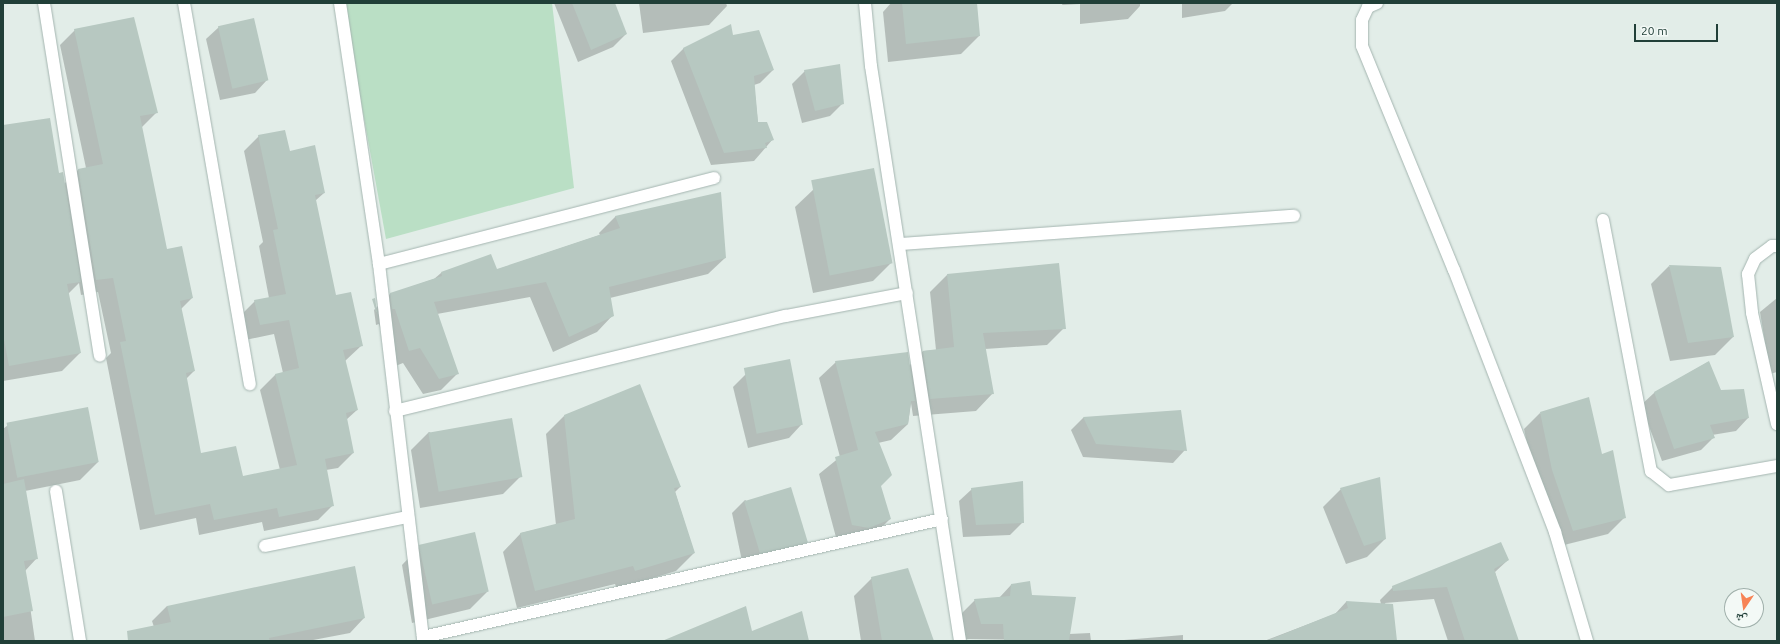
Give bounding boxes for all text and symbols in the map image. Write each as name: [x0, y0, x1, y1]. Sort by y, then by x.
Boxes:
scale bar: [1636, 16, 1720, 42]
text: 20 m: [1641, 24, 1668, 37]
north arrow: [1724, 588, 1764, 628]
text: ش: [1734, 612, 1749, 626]

